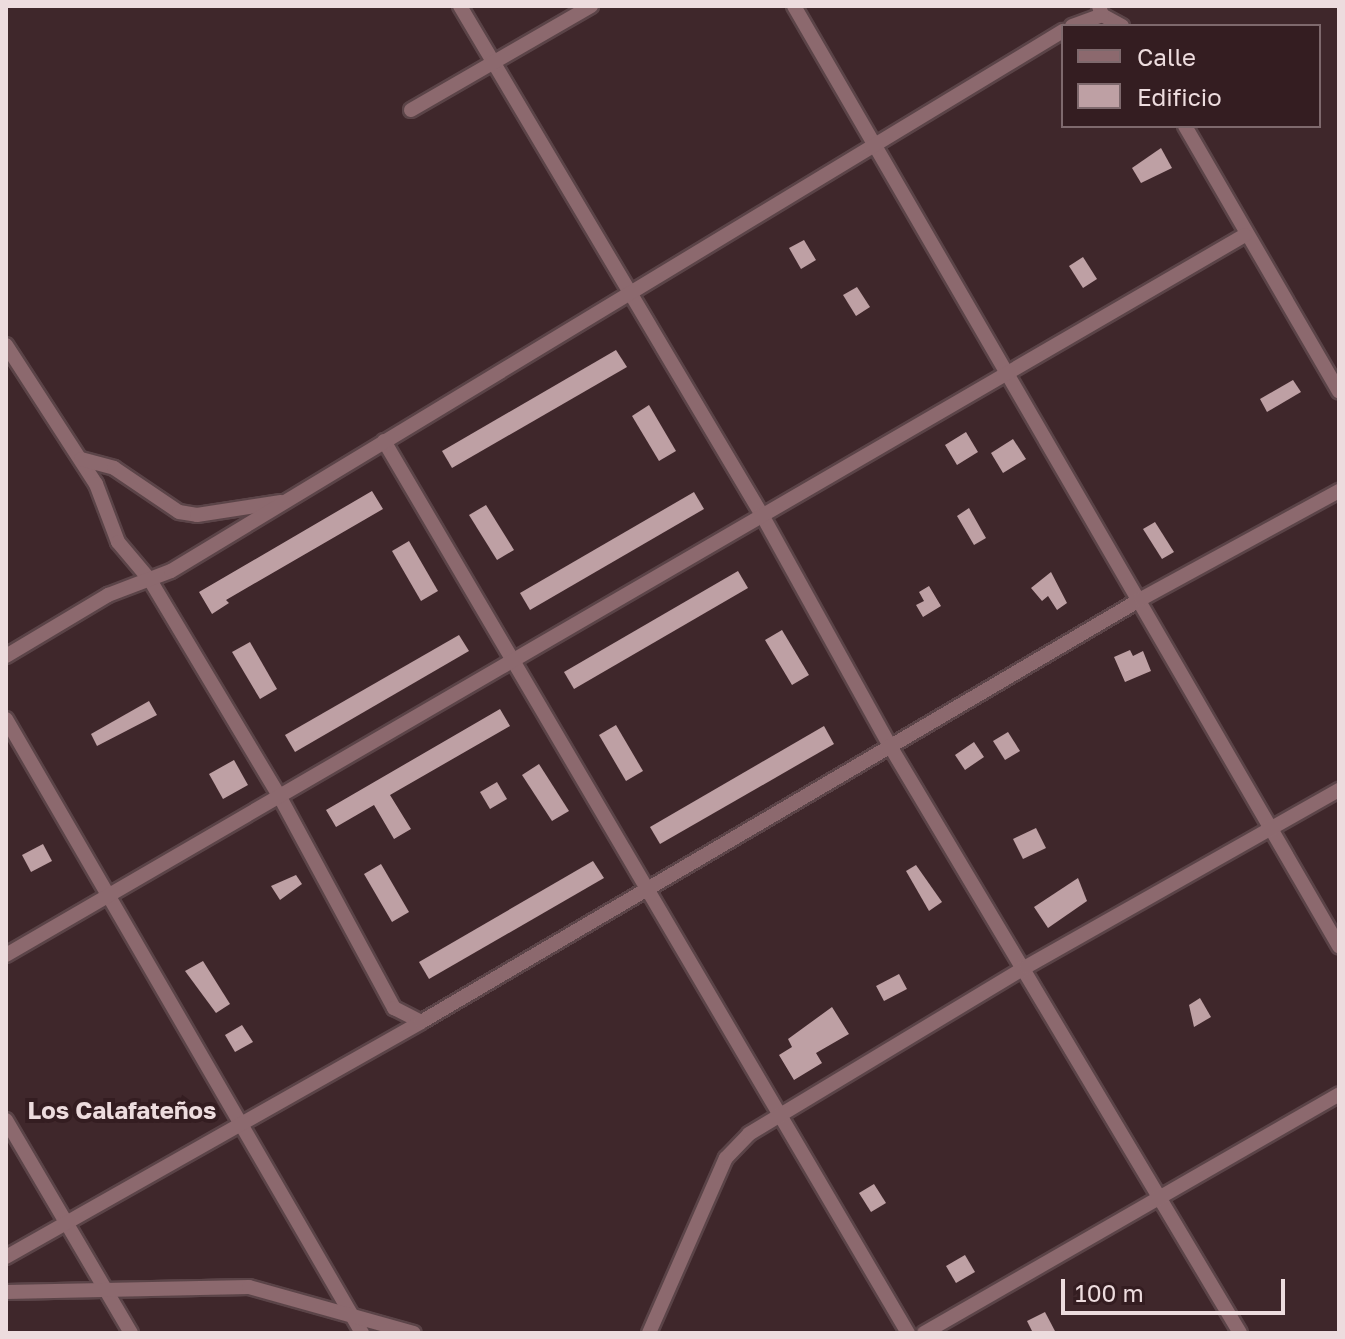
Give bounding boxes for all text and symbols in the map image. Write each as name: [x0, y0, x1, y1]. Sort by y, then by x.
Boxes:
legend: [1061, 24, 1321, 128]
text: Calle: [1137, 42, 1196, 71]
text: Edificio: [1137, 82, 1222, 111]
district label: Los Calafateños: [28, 1096, 216, 1124]
scale bar: [1065, 1263, 1289, 1313]
text: 100 m: [1075, 1278, 1144, 1307]

